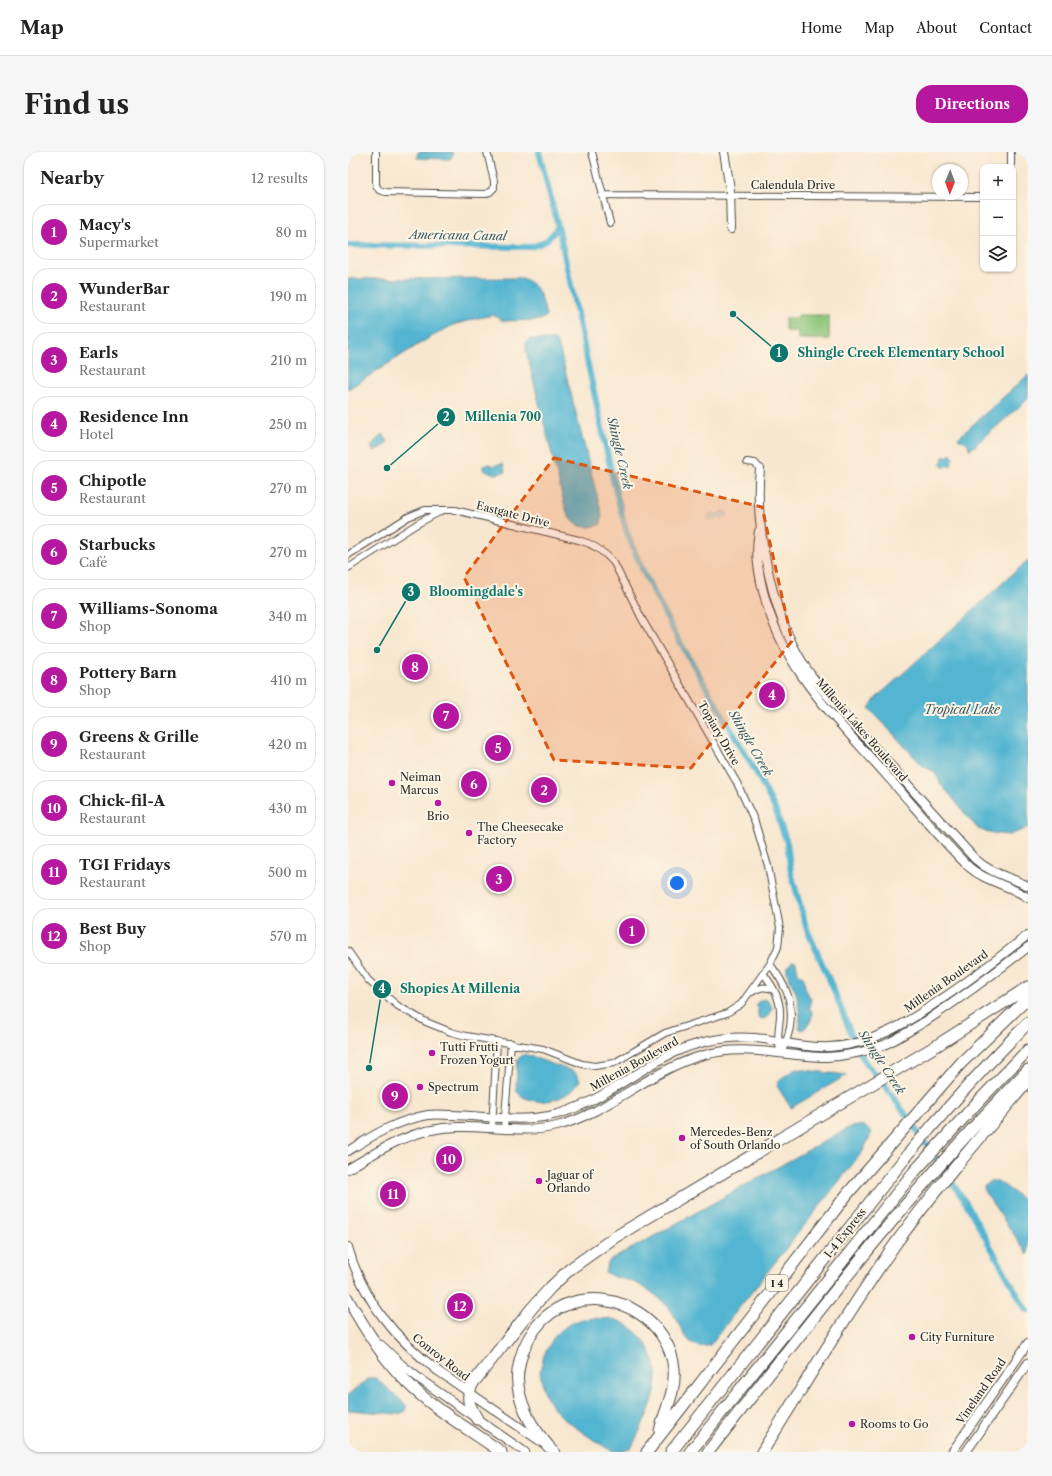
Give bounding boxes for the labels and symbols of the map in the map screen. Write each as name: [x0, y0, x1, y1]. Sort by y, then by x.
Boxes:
north arrow: [932, 164, 968, 200]
street label: Calendula Drive: [751, 178, 835, 192]
water label: Americana Canal: [407, 227, 508, 243]
callout: Shingle Creek Elementary School: [769, 341, 1013, 365]
text: 1: [776, 345, 782, 360]
text: Shingle Creek Elementary School: [797, 345, 1005, 360]
callout: Millenia 700: [436, 405, 549, 429]
text: 2: [442, 409, 450, 424]
text: Millenia 700: [465, 409, 542, 424]
water label: Shingle Creek: [604, 414, 636, 491]
street label: Eastgate Drive: [475, 498, 551, 530]
callout: Bloomingdale's: [401, 580, 531, 604]
text: 3: [408, 584, 415, 599]
text: Bloomingdale's: [429, 584, 523, 599]
pin: 8: [402, 652, 428, 682]
street label: Millenia Lakes Boulevard: [813, 676, 911, 785]
pin: 4: [759, 680, 785, 710]
street label: Topiary Drive: [695, 698, 743, 768]
pin: 7: [433, 701, 459, 731]
water label: Tropical Lake: [924, 702, 1001, 717]
water label: Shingle Creek: [725, 706, 776, 779]
pin: 5: [485, 733, 511, 763]
pin: 6: [461, 769, 487, 799]
place label: Neiman Marcus: [400, 770, 441, 797]
pin: 2: [531, 775, 557, 805]
marker: Neiman Marcus: [387, 778, 397, 788]
marker: Brio: [433, 798, 443, 808]
place label: Brio: [427, 809, 449, 823]
place label: The Cheesecake Factory: [477, 820, 564, 847]
marker: The Cheesecake Factory: [464, 828, 474, 838]
pin: 3: [486, 864, 512, 894]
your location: [667, 873, 687, 893]
pin: 1: [619, 916, 645, 946]
street label: Millenia Boulevard: [901, 947, 991, 1015]
callout: Shopies At Millenia: [372, 977, 529, 1001]
text: 4: [378, 981, 386, 996]
text: Shopies At Millenia: [400, 981, 521, 996]
water label: Shingle Creek: [855, 1026, 909, 1098]
street label: Millenia Boulevard: [587, 1034, 681, 1094]
place label: Tutti Frutti Frozen Yogurt: [440, 1040, 514, 1067]
marker: Tutti Frutti Frozen Yogurt: [427, 1048, 437, 1058]
place label: Spectrum: [428, 1080, 480, 1094]
pin: 9: [382, 1081, 408, 1111]
marker: Spectrum: [415, 1082, 425, 1092]
place label: Mercedes-Benz of South Orlando: [690, 1125, 781, 1152]
marker: Mercedes-Benz of South Orlando: [677, 1133, 687, 1143]
pin: 10: [436, 1144, 462, 1174]
place label: Jaguar of Orlando: [545, 1168, 595, 1195]
marker: Jaguar of Orlando: [534, 1176, 544, 1186]
pin: 11: [380, 1179, 406, 1209]
street label: I-4 Express: [821, 1205, 869, 1261]
road number: I 4: [766, 1275, 788, 1291]
pin: 12: [447, 1291, 473, 1321]
street label: Conroy Road: [410, 1330, 473, 1384]
place label: City Furniture: [920, 1330, 995, 1344]
marker: City Furniture: [907, 1332, 917, 1342]
street label: Vineland Road: [953, 1355, 1009, 1427]
place label: Rooms to Go: [860, 1417, 929, 1431]
marker: Rooms to Go: [847, 1419, 857, 1429]

